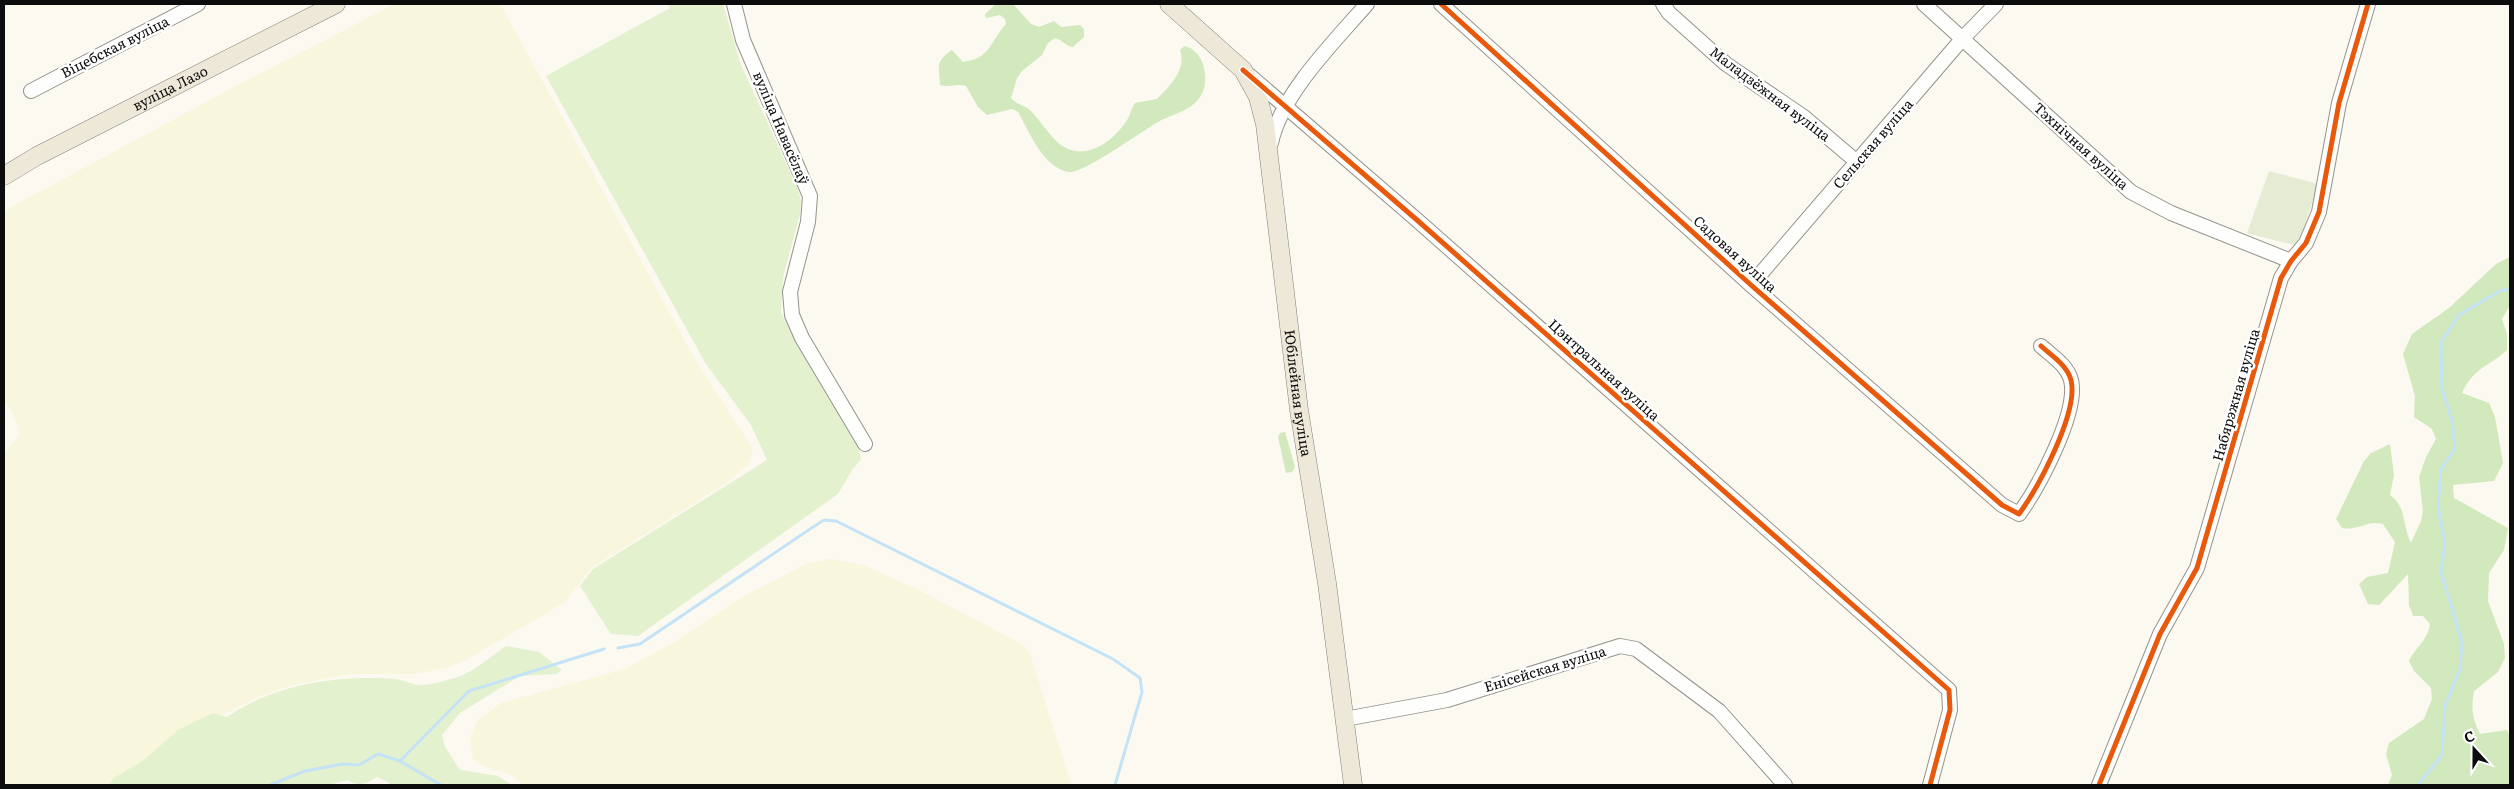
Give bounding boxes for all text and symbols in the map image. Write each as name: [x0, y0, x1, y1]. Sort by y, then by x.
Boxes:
street label: Віцебская вуліца: [57, 10, 172, 82]
street label: Маладзёжная вуліца: [1706, 41, 1835, 146]
street label: вуліца Лазо: [129, 60, 211, 115]
street label: вуліца Навасёлаў: [749, 68, 815, 188]
street label: Сельская вуліца: [1828, 94, 1917, 193]
street label: Тэхнічная вуліца: [2030, 97, 2134, 194]
street label: Садовая вуліца: [1689, 210, 1782, 297]
street label: Цэнтральная вуліца: [1545, 314, 1665, 425]
street label: Набярэжная вуліца: [2207, 326, 2264, 463]
street label: Юбілейная вуліца: [1281, 328, 1317, 458]
street label: Енісейская вуліца: [1481, 640, 1609, 696]
north arrow: [2449, 724, 2499, 774]
text: С: [2461, 725, 2477, 747]

